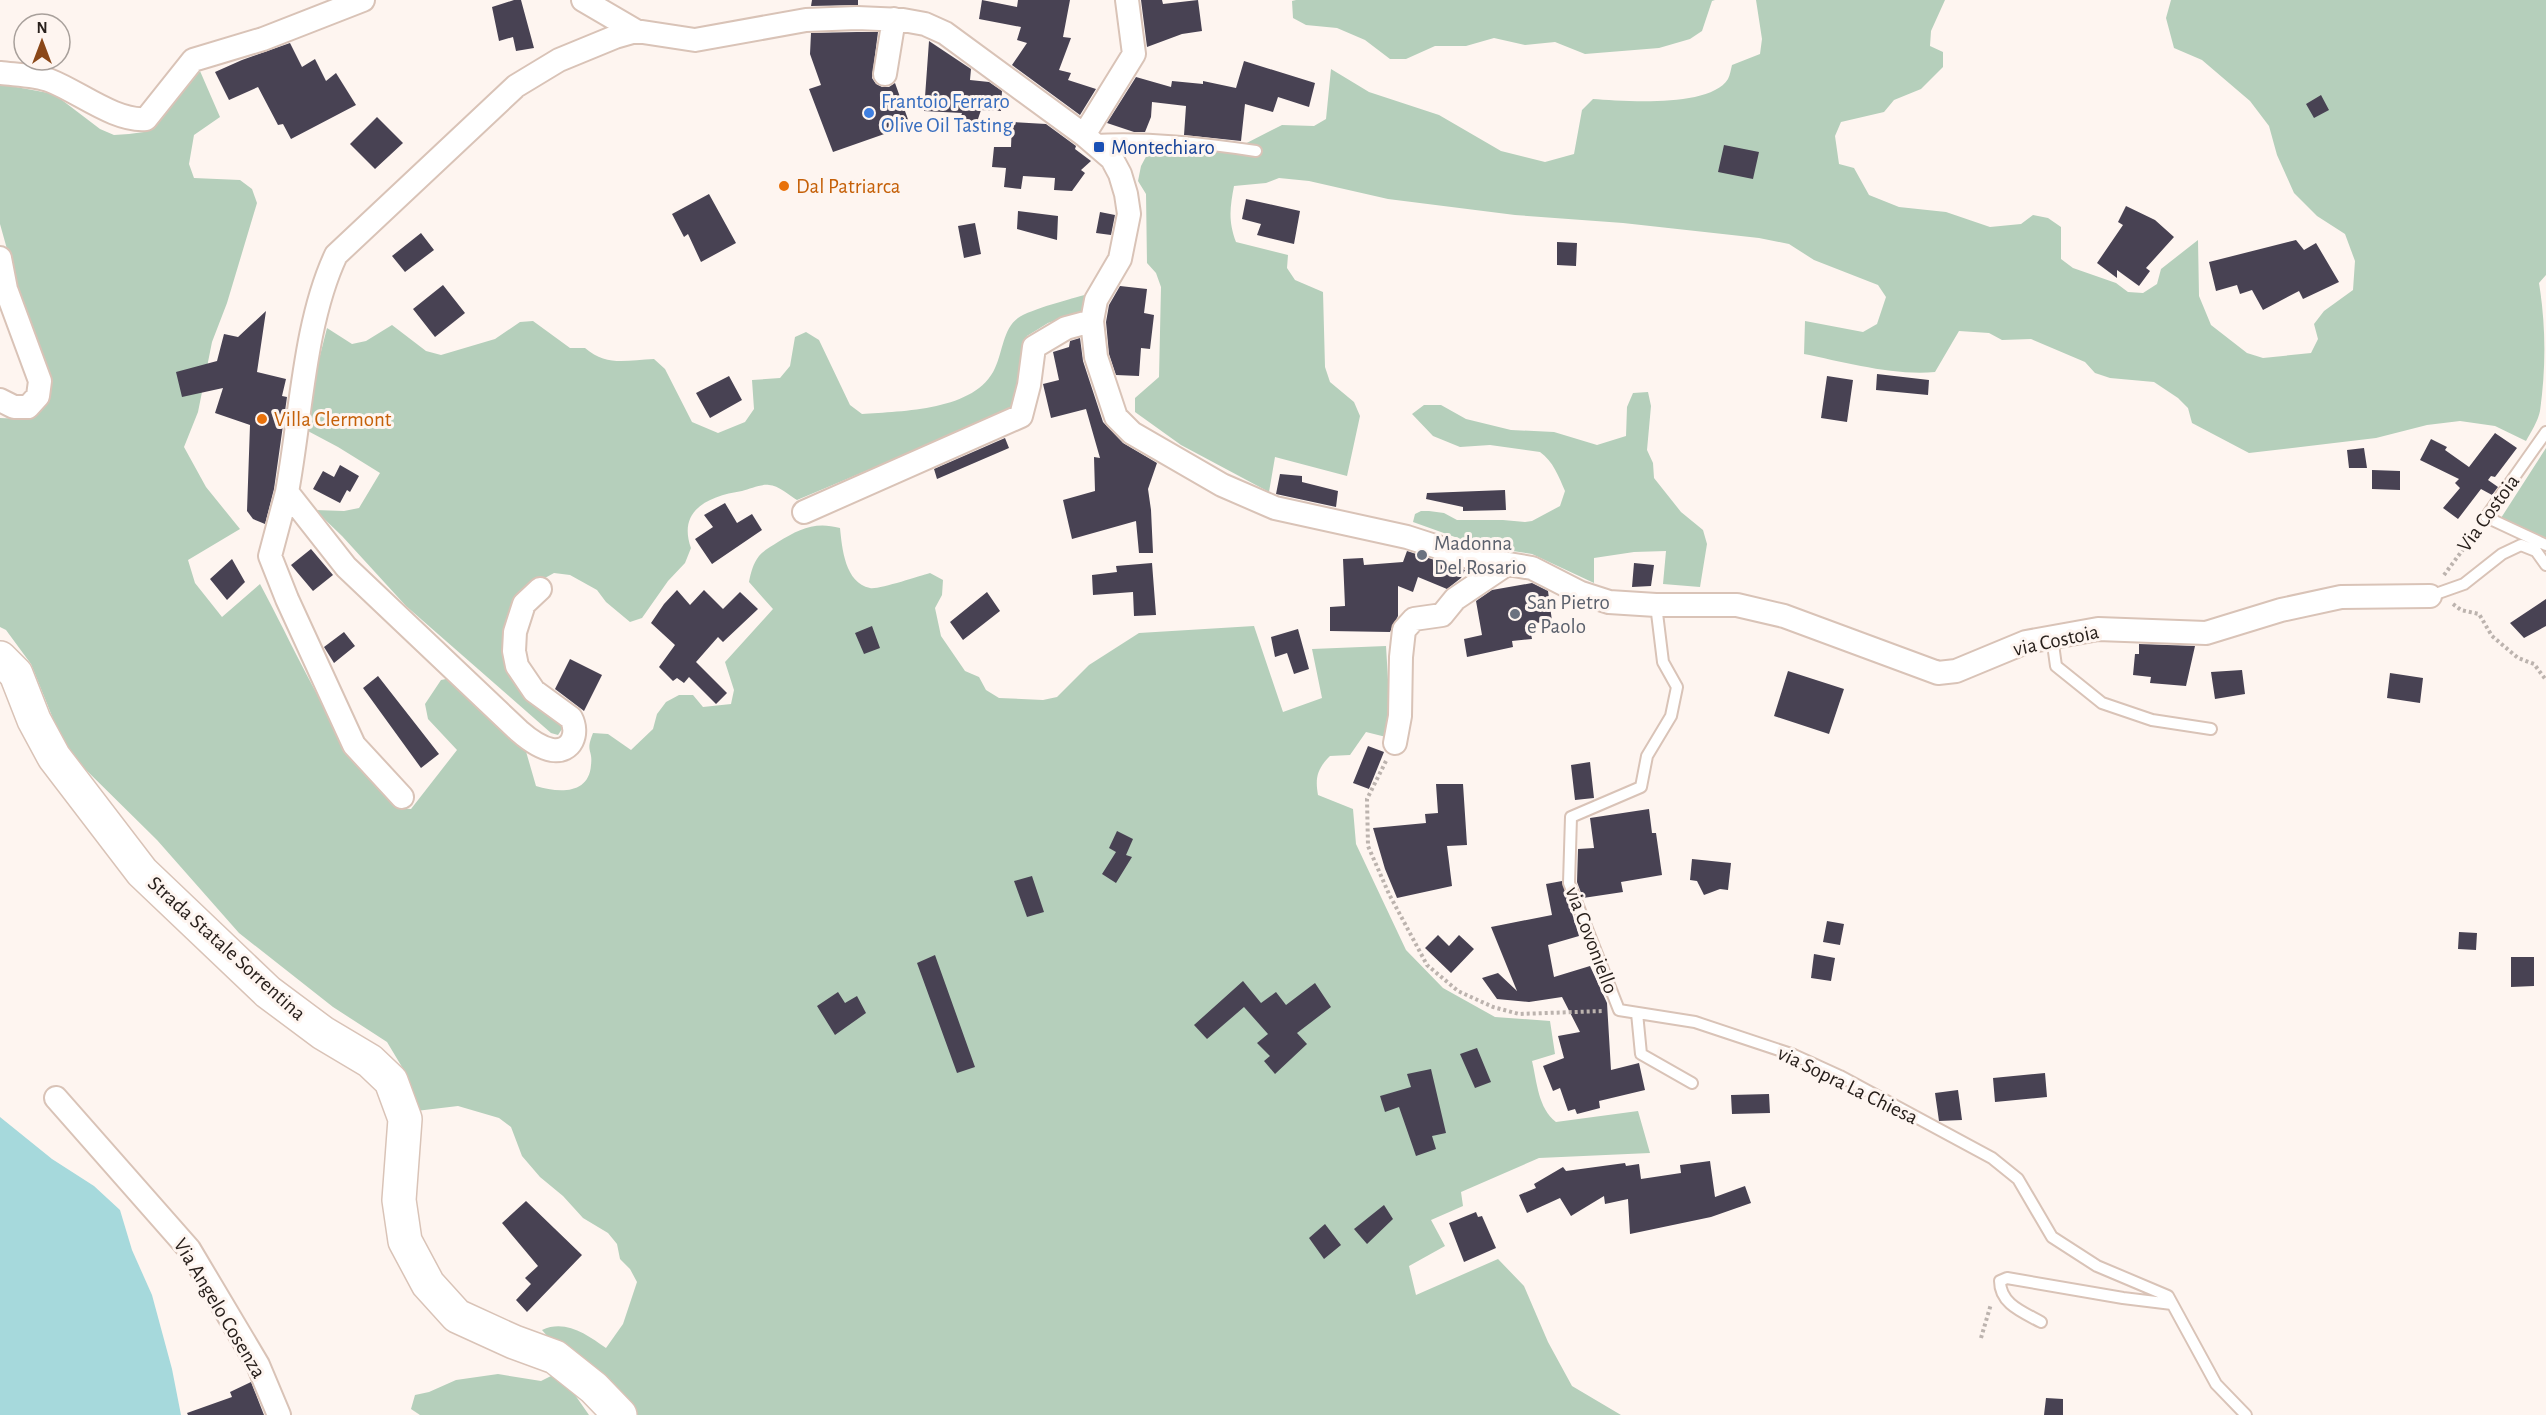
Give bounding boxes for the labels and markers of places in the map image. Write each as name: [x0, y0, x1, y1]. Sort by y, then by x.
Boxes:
place label: Frantoio Ferraro Olive Oil Tasting: [881, 91, 1013, 136]
marker: Frantoio Ferraro Olive Oil Tasting: [862, 106, 876, 120]
place label: Montechiaro: [1111, 137, 1215, 158]
marker: Montechiaro: [1092, 140, 1106, 154]
place label: Dal Patriarca: [796, 176, 901, 197]
marker: Dal Patriarca: [777, 179, 791, 193]
place label: Villa Clermont: [274, 409, 392, 430]
marker: Villa Clermont: [255, 412, 269, 426]
place label: Madonna Del Rosario: [1434, 533, 1527, 578]
marker: Madonna Del Rosario: [1415, 548, 1429, 562]
place label: San Pietro e Paolo: [1527, 592, 1610, 637]
marker: San Pietro e Paolo: [1508, 607, 1522, 621]

